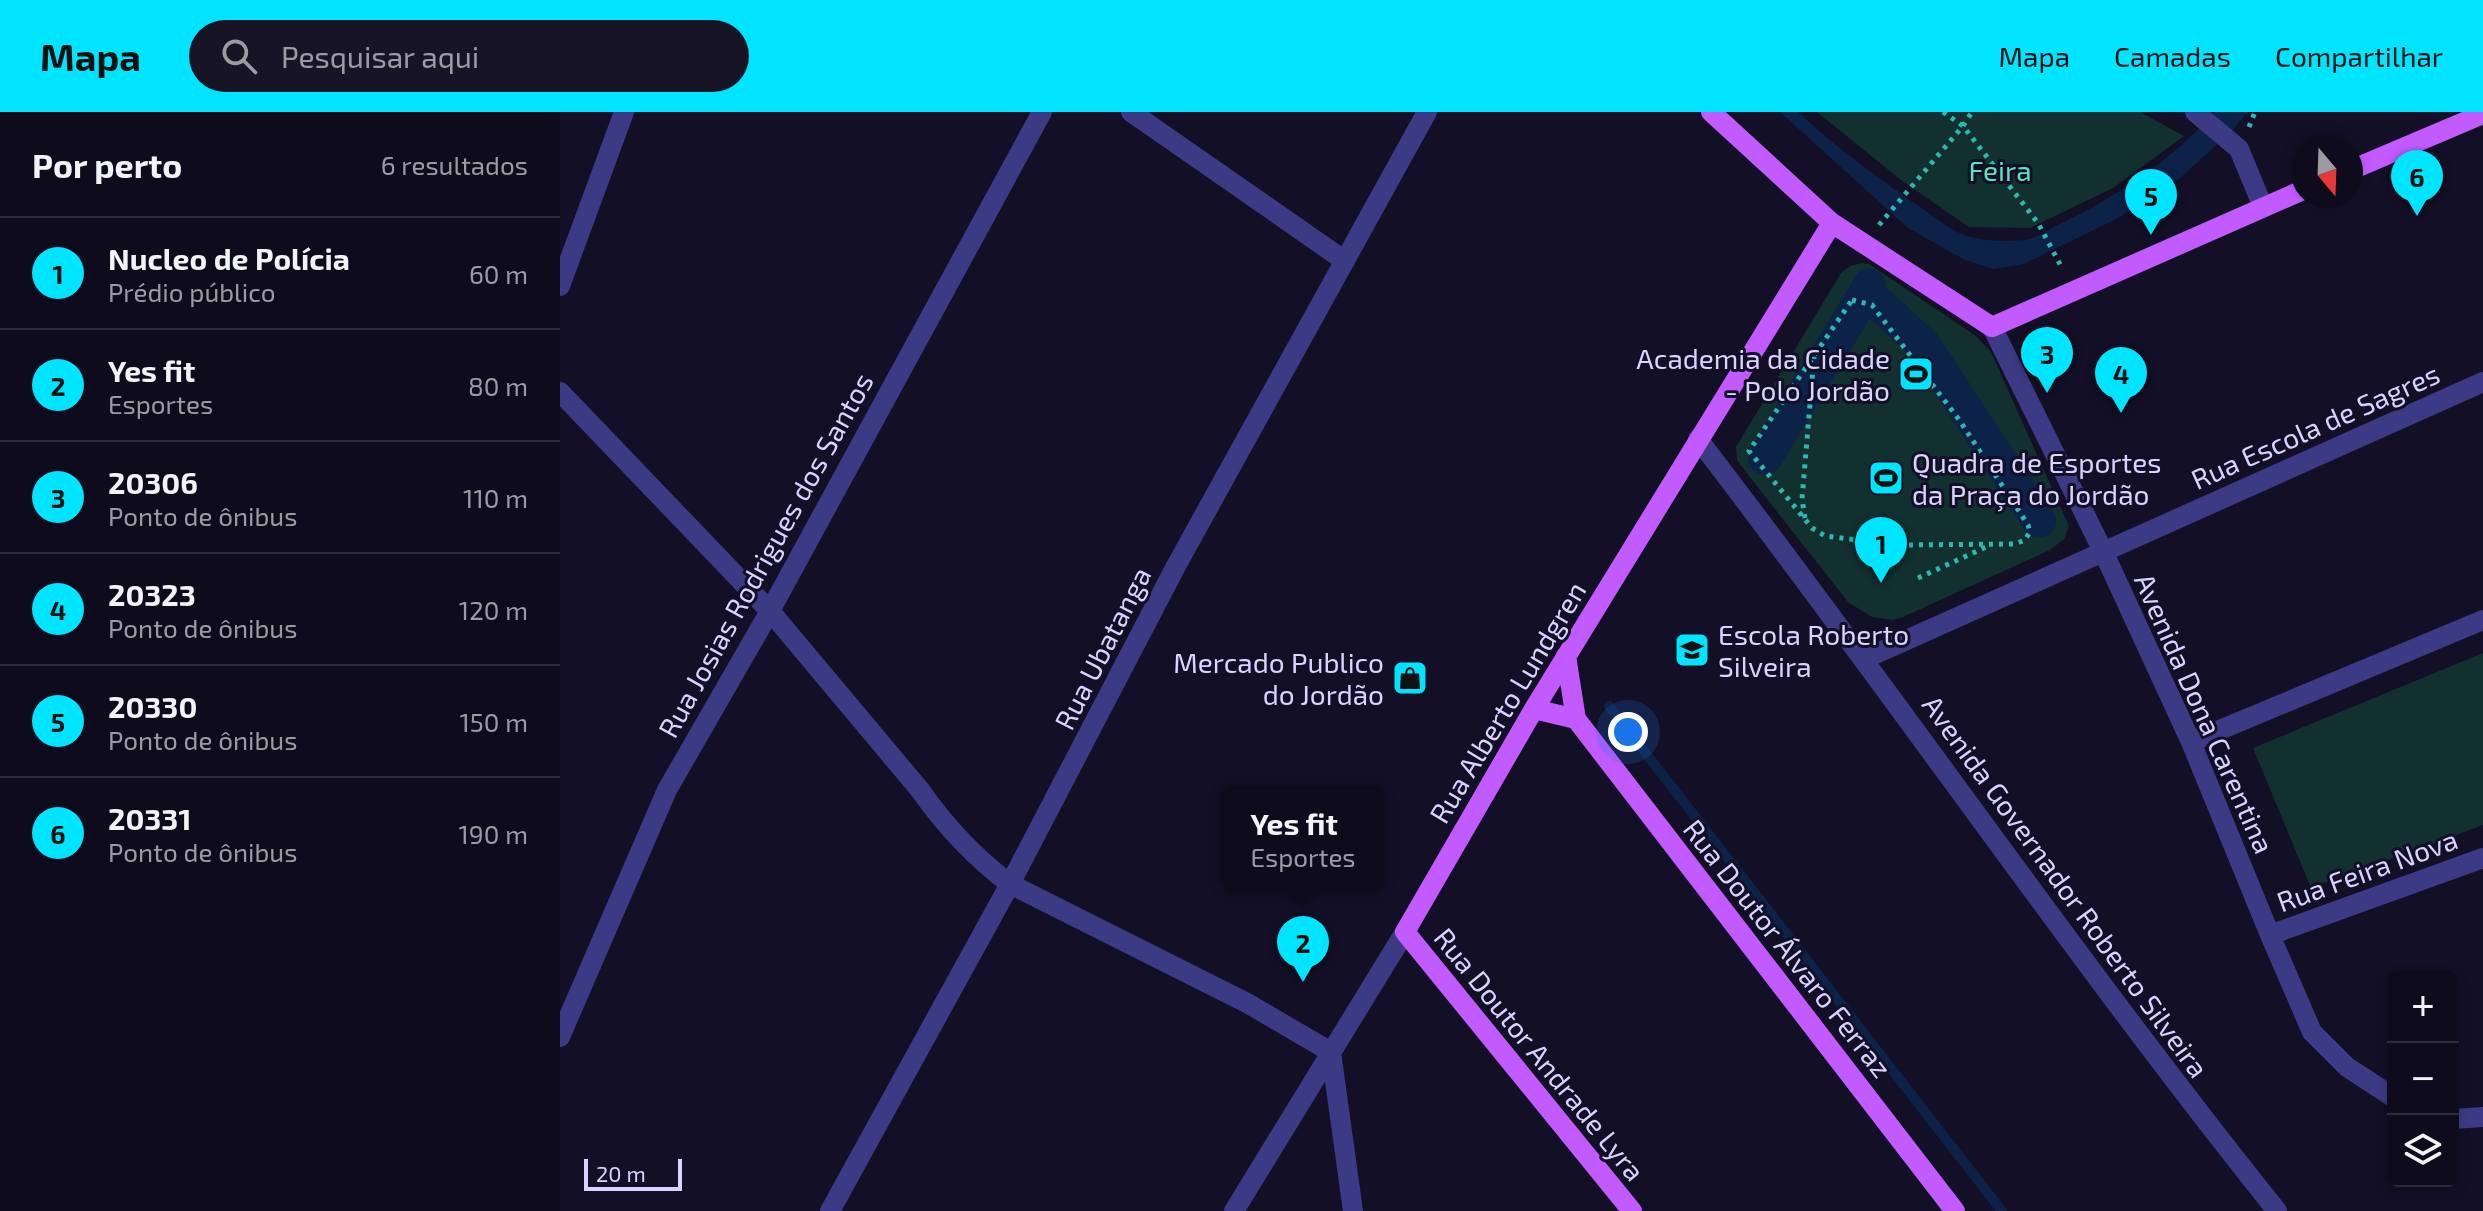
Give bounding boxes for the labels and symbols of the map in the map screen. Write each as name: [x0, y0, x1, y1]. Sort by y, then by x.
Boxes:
north arrow: [2291, 136, 2363, 208]
pin: 6: [2391, 150, 2443, 216]
park label: Feira: [1968, 153, 2032, 187]
pin: 5: [2125, 169, 2177, 235]
pin: 3: [2021, 327, 2073, 393]
place label: Academia da Cidade - Polo Jordão: [1636, 341, 1890, 407]
pin: 4: [2095, 347, 2147, 413]
sports icon: Academia da Cidade - Polo Jordão: [1897, 355, 1935, 393]
street label: Rua Escola de Sagres: [2186, 356, 2444, 496]
street label: Rua Josias Rodrigues dos Santos: [650, 367, 880, 743]
place label: Quadra de Esportes da Praça do Jordão: [1912, 445, 2161, 512]
sports icon: Quadra de Esportes da Praça do Jordão: [1867, 459, 1905, 497]
pin: 1: [1855, 517, 1907, 583]
street label: Rua Ubatanga: [1046, 561, 1158, 735]
street label: Avenida Dona Carentina: [2128, 568, 2282, 858]
street label: Rua Alberto Lundgren: [1421, 575, 1593, 829]
place label: Escola Roberto Silveira: [1718, 617, 1909, 683]
school or university icon: Escola Roberto Silveira: [1673, 631, 1711, 669]
place label: Mercado Publico do Jordão: [1173, 645, 1384, 711]
shop icon: Mercado Publico do Jordão: [1391, 659, 1429, 697]
street label: Avenida Governador Roberto Silveira: [1916, 688, 2216, 1084]
your location: [1608, 712, 1648, 752]
street label: Rua Doutor Álvaro Ferraz: [1677, 812, 1899, 1084]
street label: Rua Feira Nova: [2272, 822, 2462, 918]
pin: 2: [1277, 916, 1329, 982]
street label: Rua Doutor Andrade Lyra: [1427, 921, 1653, 1187]
scale bar: [584, 1155, 682, 1191]

